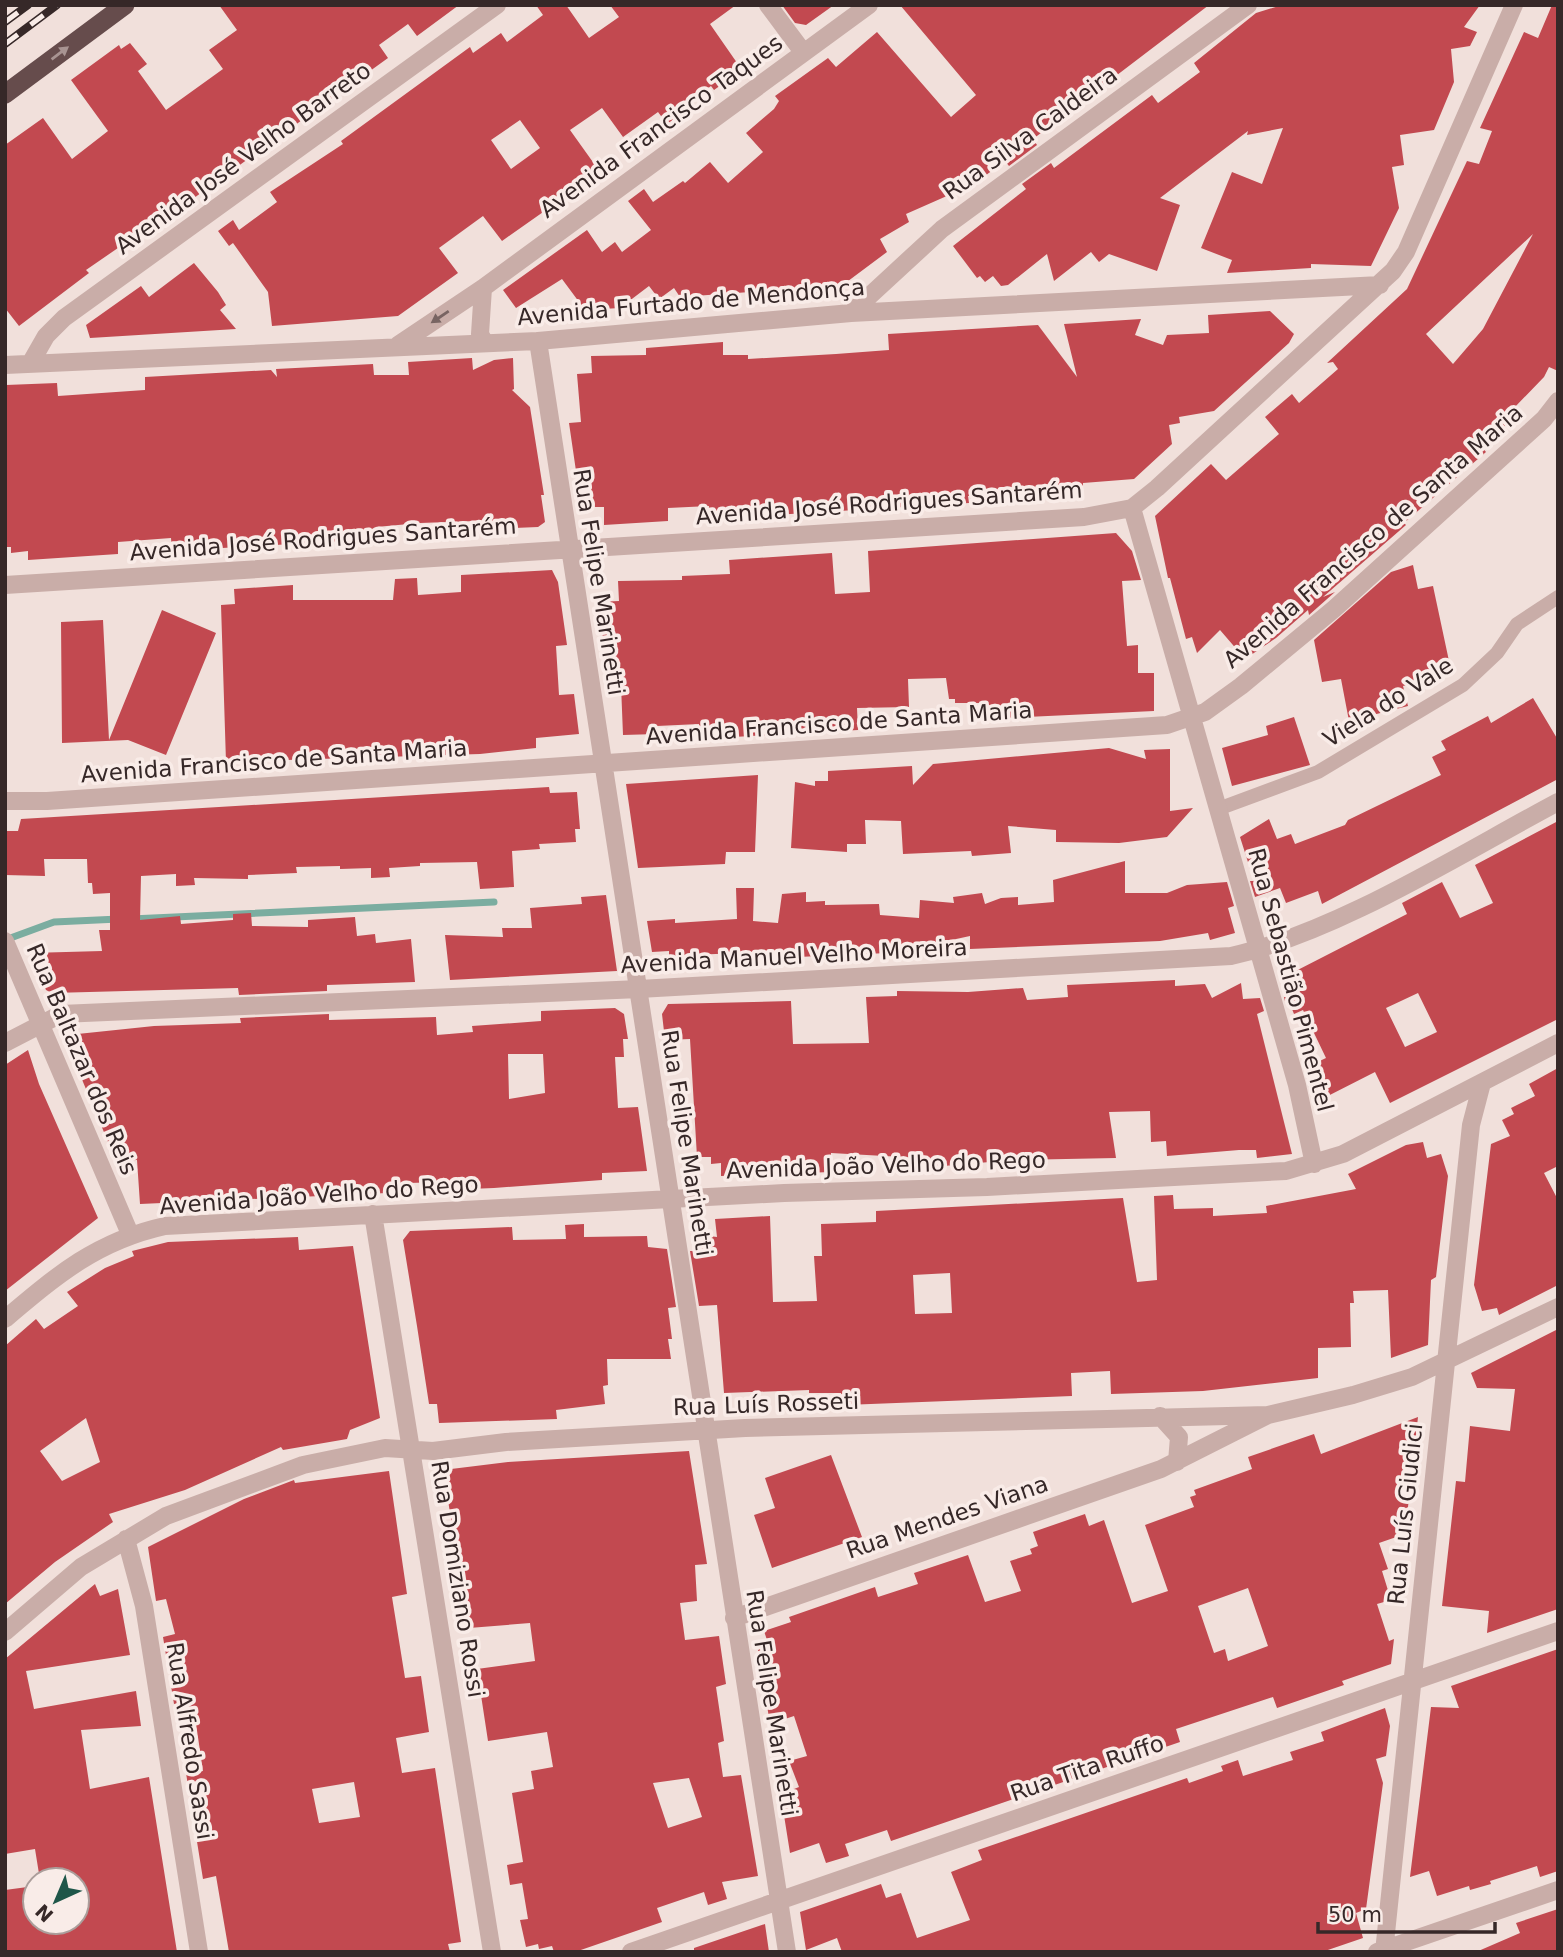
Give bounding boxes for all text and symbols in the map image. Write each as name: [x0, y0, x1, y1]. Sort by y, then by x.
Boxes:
street label: Avenida Francisco Taques: [535, 29, 787, 223]
one-way arrow: [51, 47, 69, 61]
street label: Avenida José Velho Barreto: [110, 57, 376, 259]
street label: Rua Silva Caldeira: [938, 61, 1122, 205]
street label: Avenida Furtado de Mendonça: [516, 274, 866, 330]
one-way arrow: [430, 310, 449, 323]
street label: Avenida Francisco de Santa Maria: [1218, 399, 1528, 673]
street label: Rua Felipe Marinetti: [568, 467, 630, 697]
street label: Avenida José Rodrigues Santarém: [695, 477, 1083, 529]
street label: Avenida José Rodrigues Santarém: [129, 513, 517, 565]
street label: Viela do Vale: [1318, 652, 1458, 752]
street label: Avenida Francisco de Santa Maria: [645, 697, 1033, 749]
street label: Avenida Francisco de Santa Maria: [80, 735, 468, 787]
street label: Rua Sebastião Pimentel: [1243, 845, 1339, 1115]
street label: Avenida Manuel Velho Moreira: [620, 934, 968, 978]
street label: Rua Baltazar dos Reis: [21, 939, 143, 1179]
street label: Rua Felipe Marinetti: [656, 1028, 718, 1258]
street label: Avenida João Velho do Rego: [726, 1146, 1046, 1184]
street label: Avenida João Velho do Rego: [159, 1171, 479, 1219]
street label: Rua Luís Rosseti: [673, 1388, 859, 1420]
street label: Rua Luís Giudici: [1383, 1422, 1427, 1606]
street label: Rua Domiziano Rossi: [426, 1459, 490, 1699]
street label: Rua Mendes Viana: [843, 1470, 1051, 1564]
street label: Rua Felipe Marinetti: [741, 1588, 803, 1818]
street label: Rua Alfredo Sassi: [162, 1641, 218, 1841]
street label: Rua Tita Ruffo: [1007, 1730, 1167, 1806]
north arrow: [21, 1866, 91, 1936]
scale bar: [1318, 1890, 1495, 1934]
text: N: [31, 1900, 58, 1927]
text: 50 m: [1328, 1903, 1382, 1927]

